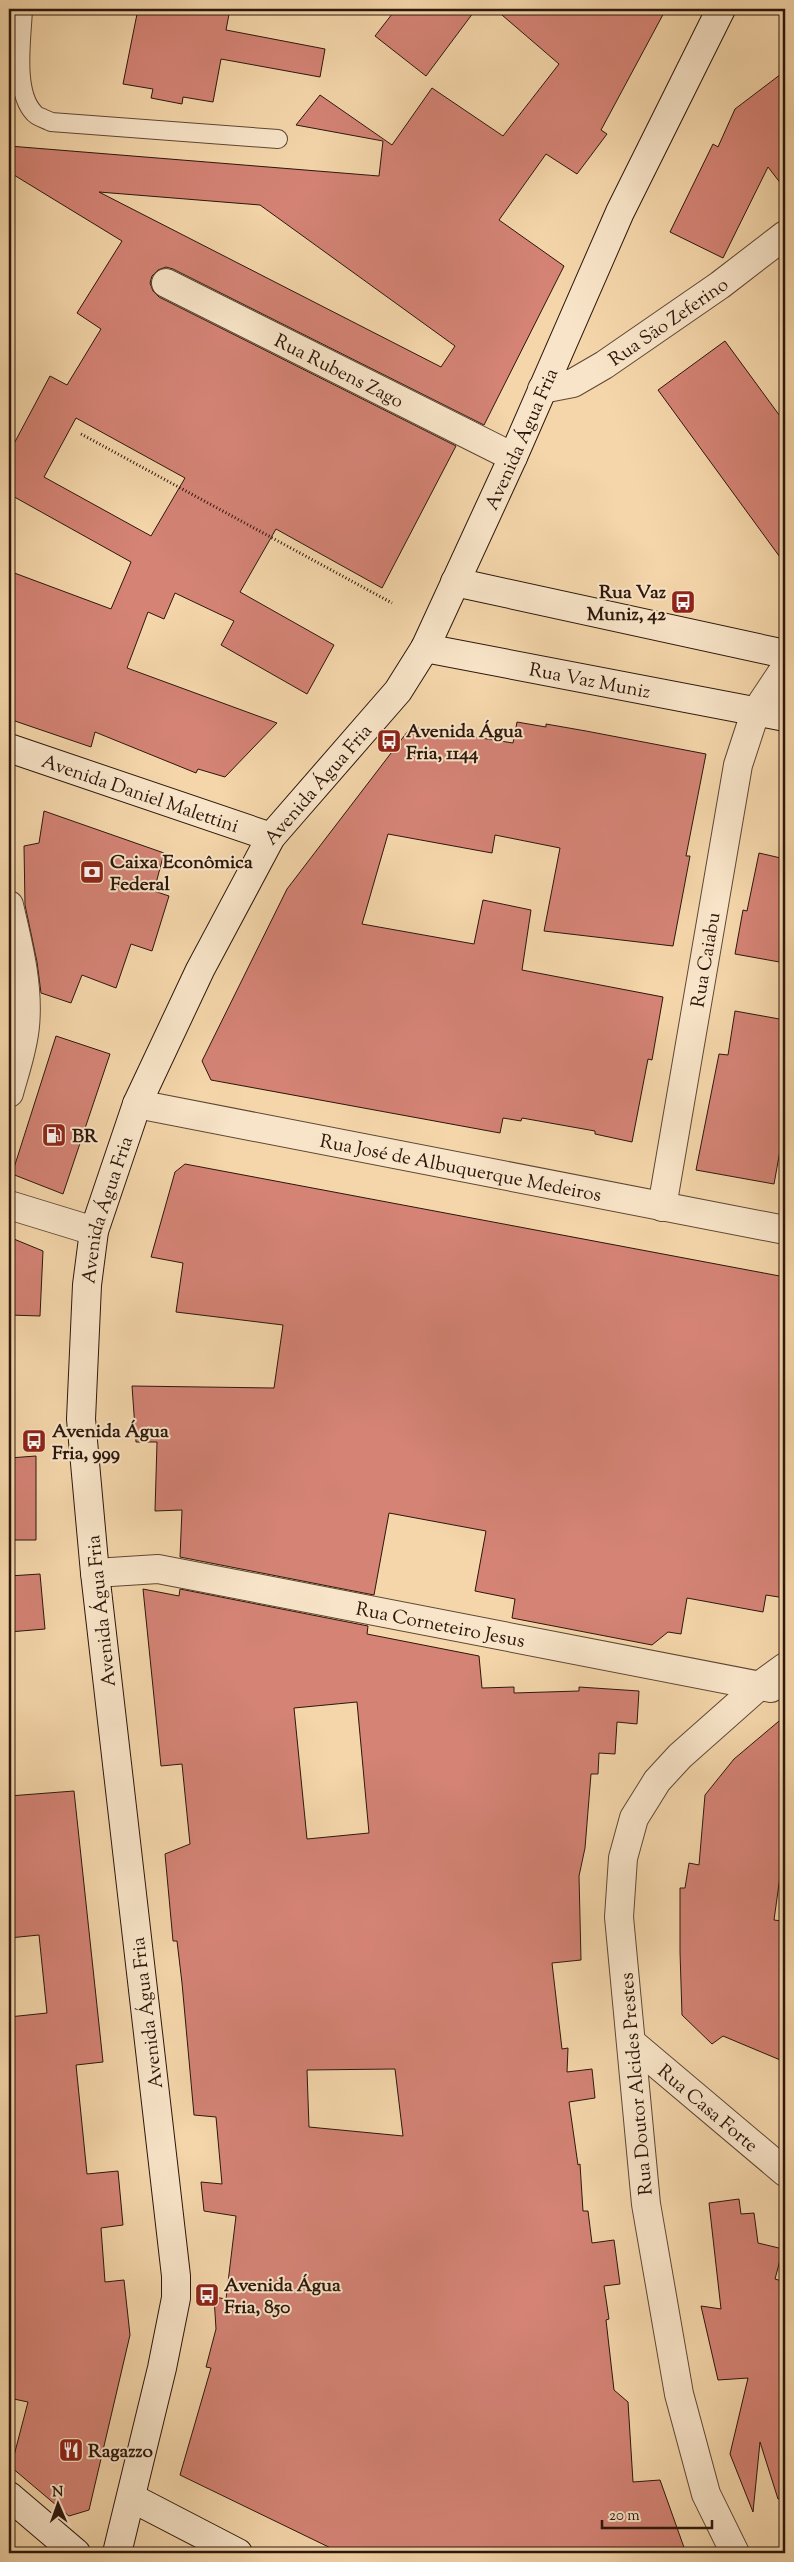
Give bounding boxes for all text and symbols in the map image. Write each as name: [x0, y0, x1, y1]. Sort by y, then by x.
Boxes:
street label: Rua São Zeferino: [604, 272, 735, 374]
street label: Rua Rubens Zago: [269, 328, 408, 416]
street label: Avenida Água Fria: [479, 364, 566, 515]
place label: Rua Vaz Muniz, 42: [587, 580, 666, 629]
bus stop icon: Rua Vaz Muniz, 42: [670, 589, 696, 615]
street label: Rua Vaz Muniz: [527, 657, 653, 707]
street label: Avenida Água Fria: [259, 719, 379, 852]
place label: Avenida Água Fria, 1144: [406, 719, 523, 768]
bus stop icon: Avenida Água Fria, 1144: [376, 728, 402, 754]
street label: Avenida Daniel Malettini: [38, 749, 242, 841]
place label: Caixa Econômica Federal: [110, 850, 253, 899]
bank icon: Caixa Econômica Federal: [79, 859, 105, 885]
street label: Rua Caiabu: [686, 910, 728, 1010]
fuel station icon: BR: [41, 1122, 67, 1148]
place label: BR: [72, 1124, 98, 1151]
street label: Rua José de Albuquerque Medeiros: [317, 1129, 604, 1210]
street label: Avenida Água Fria: [76, 1133, 141, 1286]
place label: Avenida Água Fria, 999: [52, 1419, 169, 1468]
bus stop icon: Avenida Água Fria, 999: [21, 1428, 47, 1454]
street label: Avenida Água Fria: [81, 1533, 124, 1688]
street label: Rua Corneteiro Jesus: [353, 1597, 527, 1656]
street label: Avenida Água Fria: [126, 1935, 171, 2090]
street label: Rua Doutor Alcides Prestes: [614, 1971, 661, 2196]
street label: Rua Casa Forte: [651, 2059, 763, 2160]
place label: Avenida Água Fria, 850: [224, 2273, 341, 2322]
bus stop icon: Avenida Água Fria, 850: [194, 2282, 220, 2308]
restaurant icon: Ragazzo: [58, 2437, 84, 2463]
place label: Ragazzo: [88, 2439, 154, 2466]
north arrow: [32, 2480, 82, 2530]
text: N: [52, 2483, 64, 2503]
scale bar: [602, 2497, 712, 2529]
text: 20 m: [609, 2506, 640, 2527]

